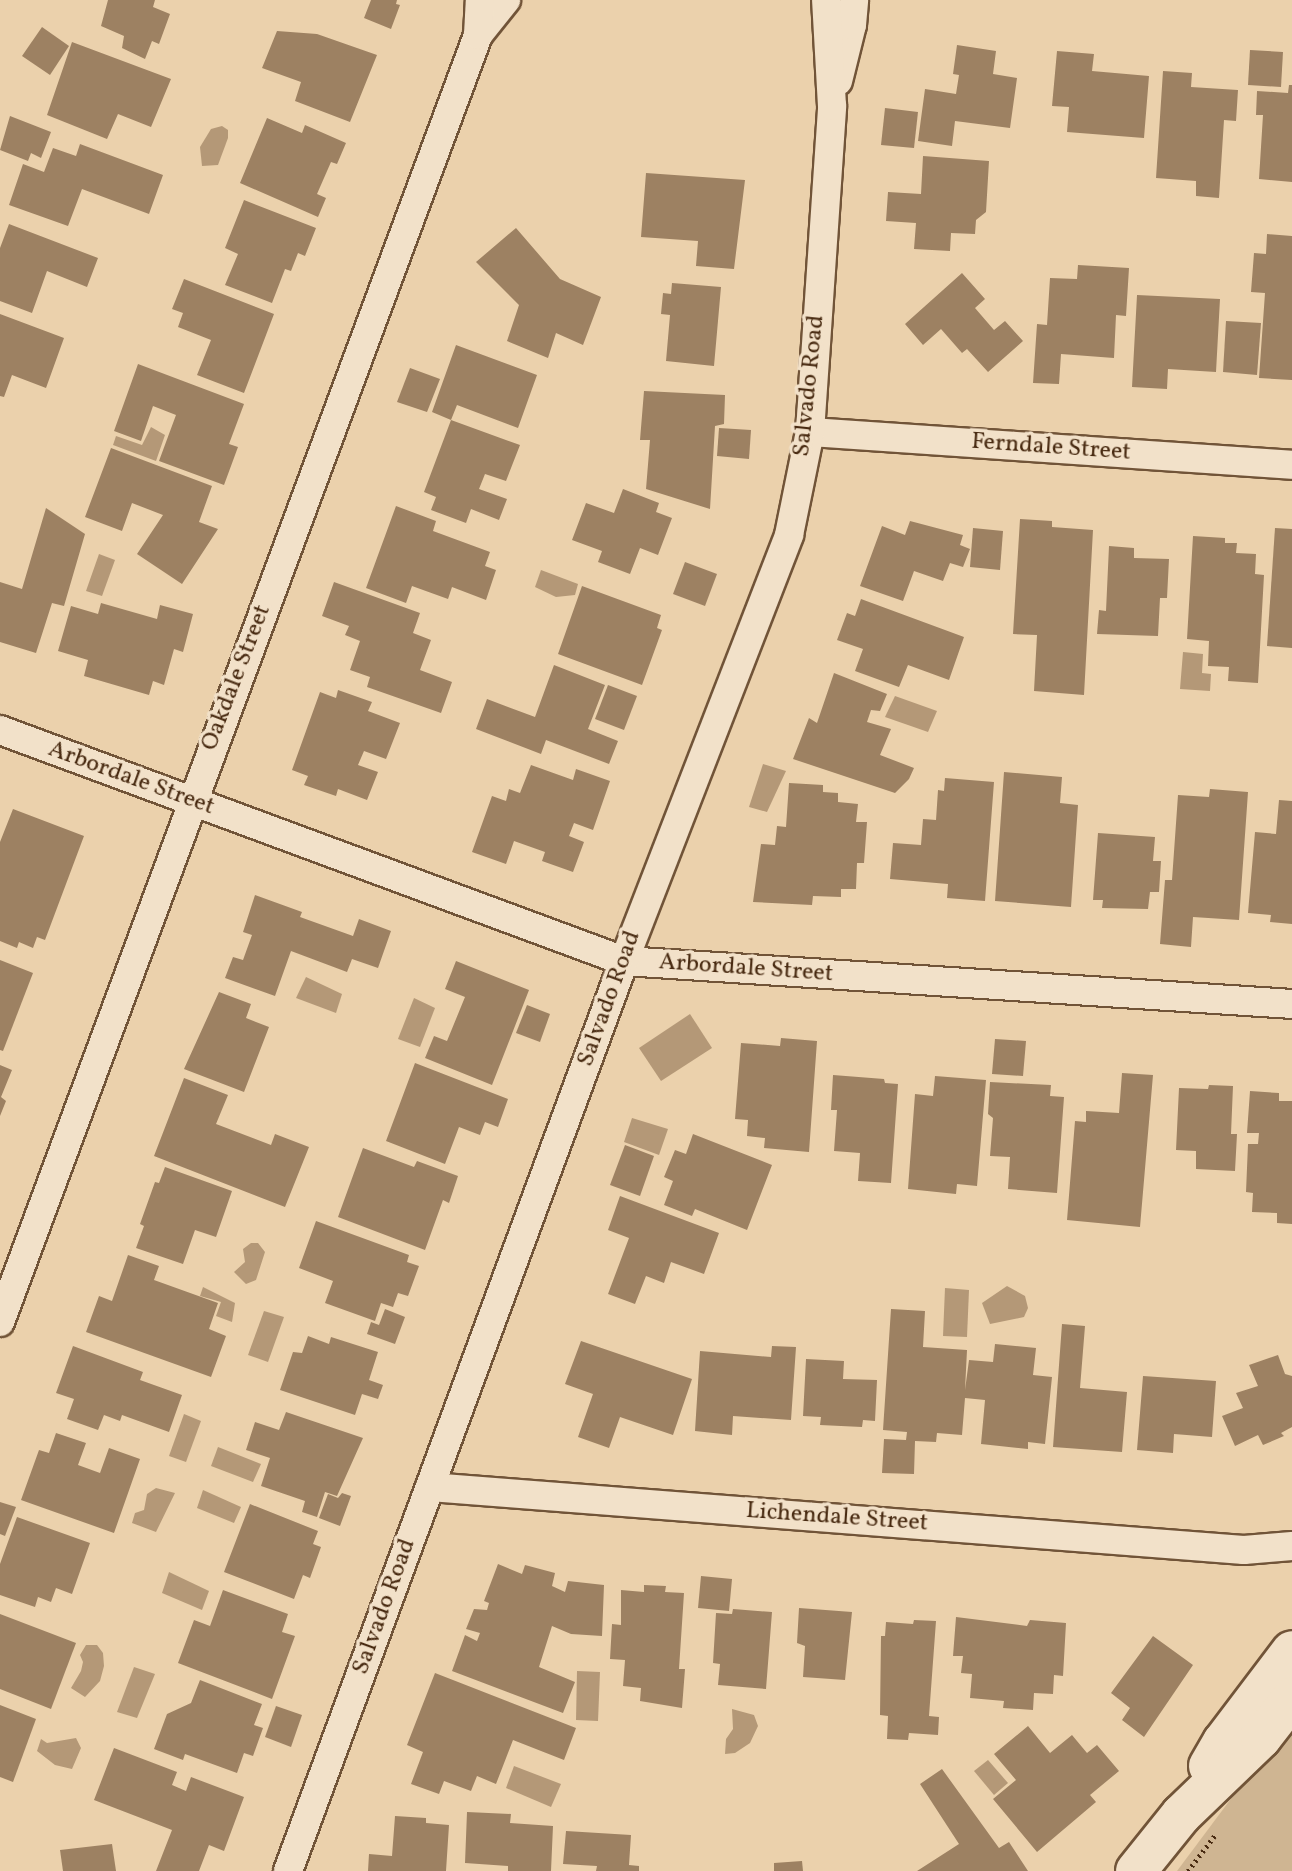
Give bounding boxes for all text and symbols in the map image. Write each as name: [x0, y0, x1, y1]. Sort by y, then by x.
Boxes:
street label: Salvado Road: [788, 314, 832, 458]
street label: Ferndale Street: [970, 428, 1132, 468]
street label: Oakdale Street: [196, 601, 278, 755]
street label: Arbordale Street: [44, 736, 218, 822]
street label: Salvado Road: [572, 927, 648, 1071]
street label: Arbordale Street: [658, 949, 834, 989]
street label: Lichendale Street: [745, 1497, 929, 1539]
street label: Salvado Road: [347, 1535, 423, 1679]

